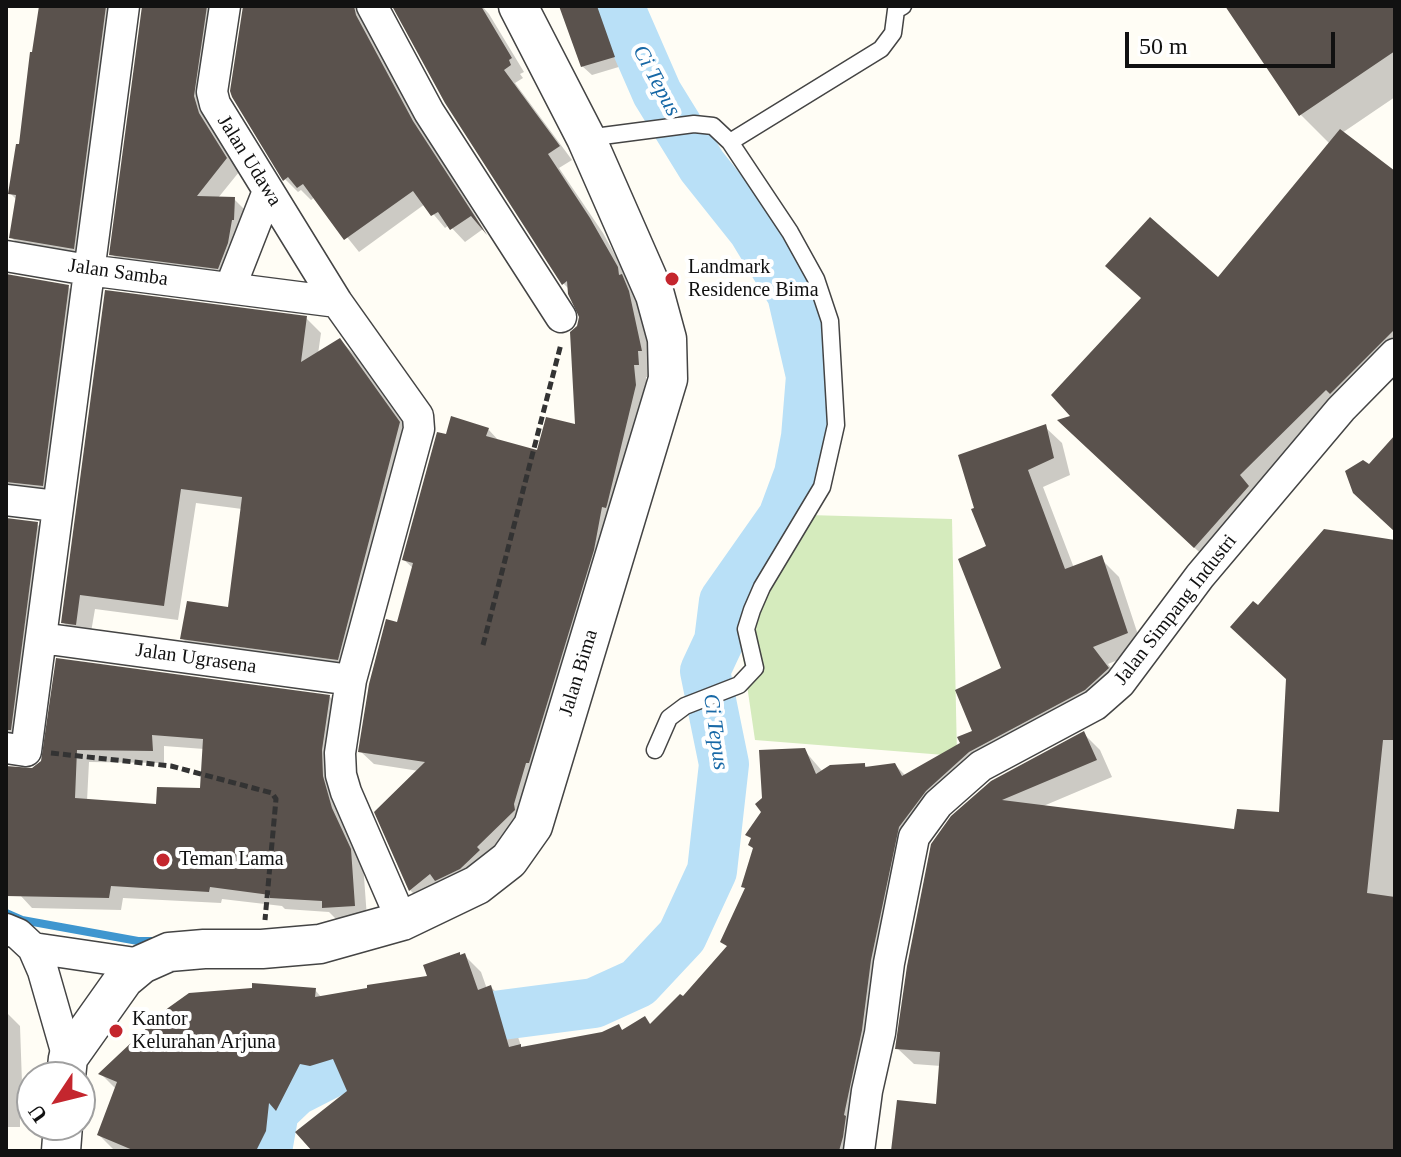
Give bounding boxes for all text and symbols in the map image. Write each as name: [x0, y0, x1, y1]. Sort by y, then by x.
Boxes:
scale bar: [1129, 16, 1339, 66]
text: 50 m: [1139, 33, 1188, 59]
water label: Ci Tepus: [626, 41, 686, 121]
street label: Jalan Udawa: [212, 111, 286, 211]
street label: Jalan Samba: [67, 254, 169, 292]
place label: Landmark Residence Bima: [688, 256, 819, 303]
marker: Landmark Residence Bima: [663, 270, 681, 288]
street label: Jalan Simpang Industri: [1110, 530, 1242, 690]
street label: Jalan Bima: [554, 627, 604, 719]
street label: Jalan Ugrasena: [134, 639, 258, 679]
water label: Ci Tepus: [697, 692, 733, 772]
place label: Teman Lama: [179, 848, 284, 872]
marker: Teman Lama: [154, 851, 172, 869]
place label: Kantor Kelurahan Arjuna: [132, 1008, 276, 1055]
marker: Kantor Kelurahan Arjuna: [107, 1022, 125, 1040]
north arrow: [16, 1061, 96, 1141]
text: U: [23, 1100, 52, 1128]

